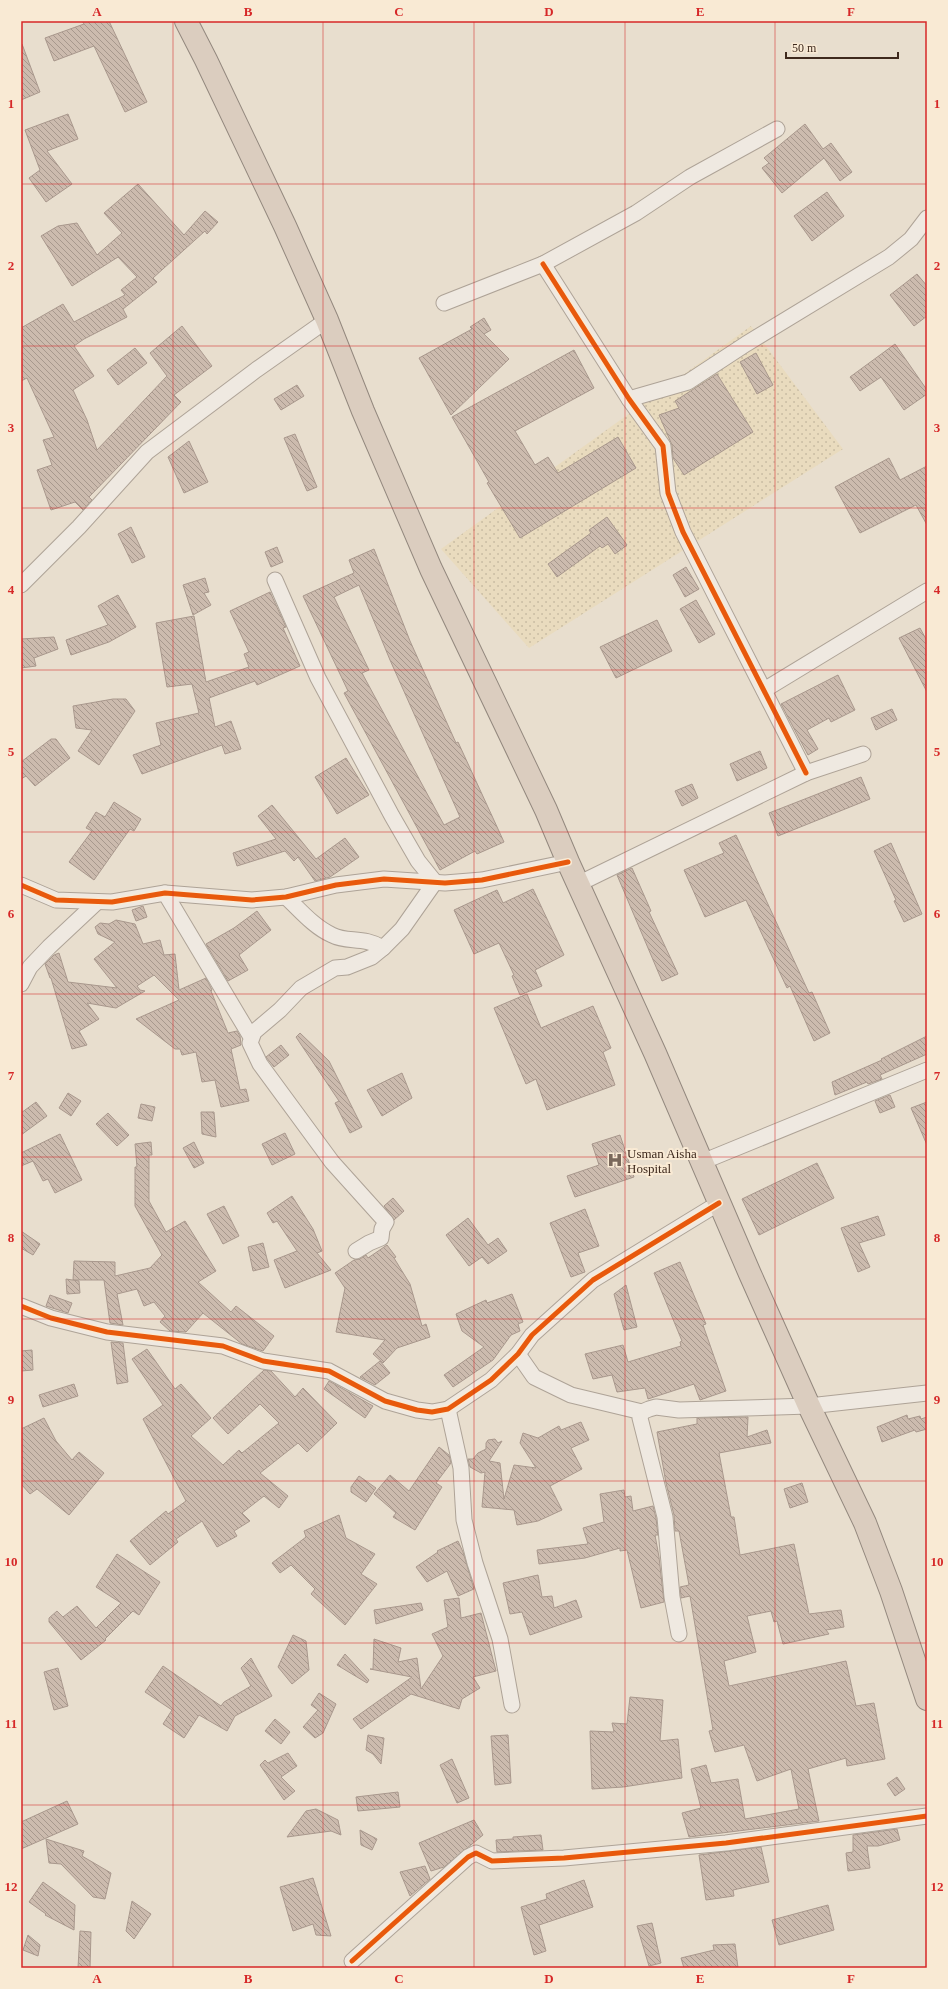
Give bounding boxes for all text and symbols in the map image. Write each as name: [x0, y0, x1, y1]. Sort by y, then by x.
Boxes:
text: A: [92, 4, 102, 19]
text: B: [244, 4, 253, 19]
text: C: [394, 4, 404, 19]
text: D: [544, 4, 554, 19]
text: E: [696, 4, 704, 19]
text: F: [847, 4, 855, 19]
scale bar: [786, 34, 898, 60]
text: 50 m: [792, 41, 817, 55]
text: 1: [8, 96, 14, 111]
text: 1: [934, 96, 940, 111]
text: 2: [8, 258, 14, 273]
text: 2: [934, 258, 940, 273]
text: 3: [8, 420, 15, 435]
text: 3: [934, 420, 941, 435]
text: 4: [8, 582, 15, 597]
text: 4: [934, 582, 941, 597]
text: 5: [8, 744, 15, 759]
text: 5: [934, 744, 941, 759]
text: 6: [8, 906, 15, 921]
text: 6: [934, 906, 941, 921]
text: 7: [8, 1068, 15, 1083]
text: 7: [934, 1068, 941, 1083]
place label: Usman Aisha Hospital: [627, 1146, 697, 1176]
hospital icon: Usman Aisha Hospital: [606, 1151, 624, 1169]
text: 8: [8, 1230, 15, 1245]
text: 8: [934, 1230, 941, 1245]
text: 9: [8, 1392, 15, 1407]
text: 9: [934, 1392, 941, 1407]
text: 10: [5, 1554, 18, 1569]
text: 10: [931, 1554, 944, 1569]
text: 11: [5, 1716, 17, 1731]
text: 11: [931, 1716, 943, 1731]
text: 12: [5, 1879, 18, 1894]
text: 12: [931, 1879, 944, 1894]
text: A: [92, 1971, 102, 1986]
text: B: [244, 1971, 253, 1986]
text: C: [394, 1971, 404, 1986]
text: D: [544, 1971, 554, 1986]
text: E: [696, 1971, 704, 1986]
text: F: [847, 1971, 855, 1986]

